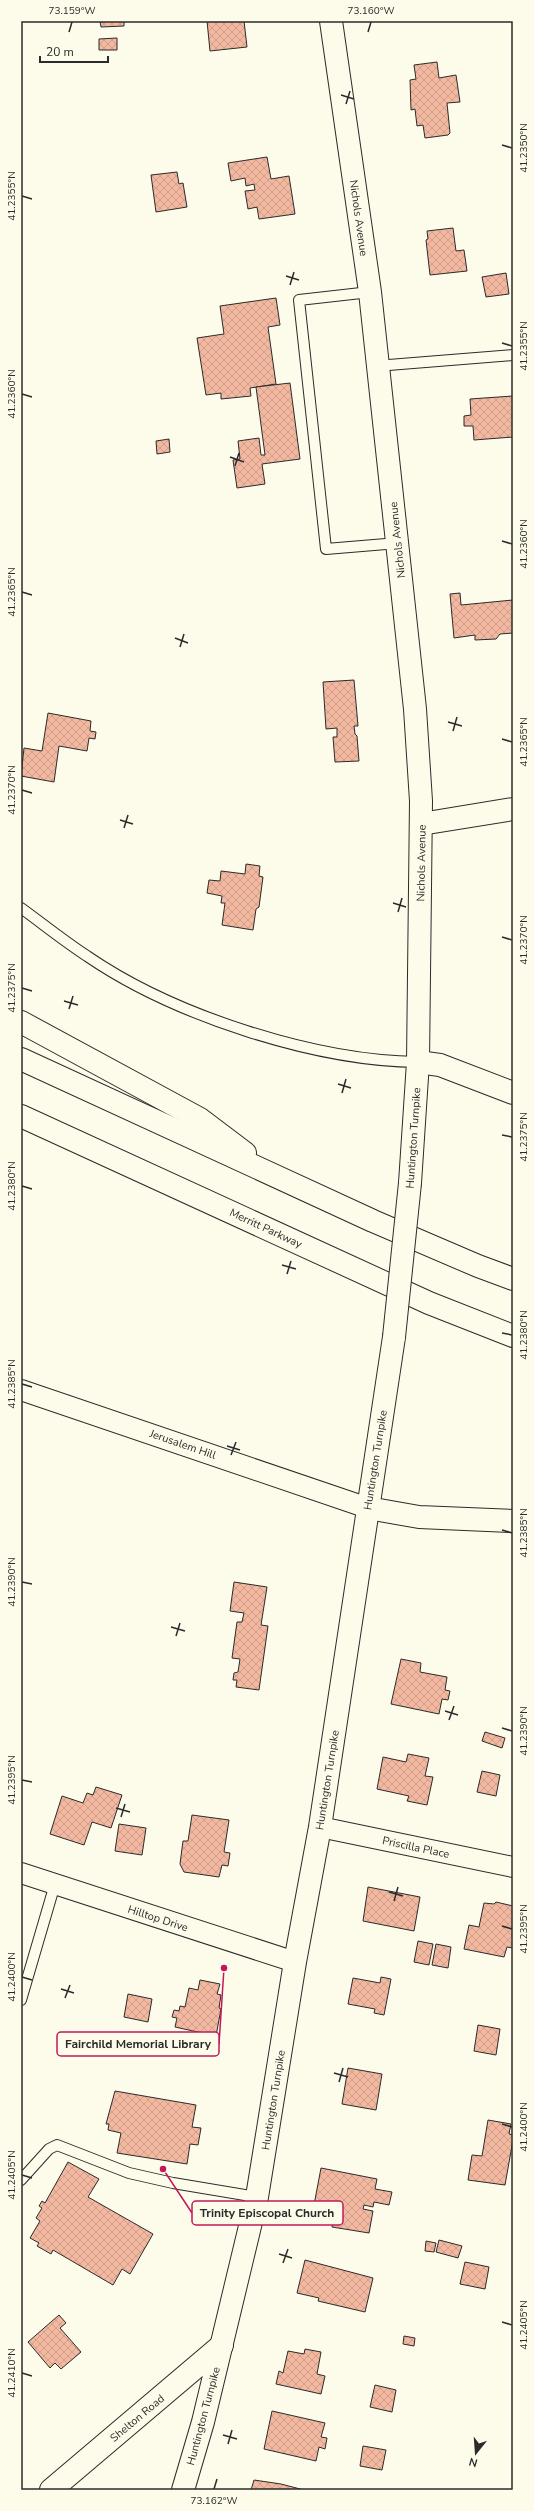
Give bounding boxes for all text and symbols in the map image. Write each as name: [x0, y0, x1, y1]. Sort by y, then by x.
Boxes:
text: 73.159°W: [48, 4, 96, 18]
text: 73.160°W: [347, 4, 395, 18]
scale bar: [40, 38, 108, 64]
text: 20 m: [46, 44, 74, 60]
text: 41.2350°N: [517, 123, 531, 173]
text: 41.2355°N: [5, 171, 19, 221]
street label: Nichols Avenue: [346, 179, 371, 257]
text: 41.2355°N: [517, 321, 531, 371]
text: 41.2360°N: [5, 369, 19, 419]
street label: Nichols Avenue: [386, 501, 409, 579]
text: 41.2360°N: [517, 519, 531, 569]
text: 41.2365°N: [5, 567, 19, 617]
text: 41.2365°N: [517, 717, 531, 767]
text: 41.2370°N: [5, 765, 19, 815]
street label: Nichols Avenue: [413, 824, 430, 902]
text: 41.2370°N: [517, 915, 531, 965]
text: 41.2375°N: [5, 963, 19, 1013]
street label: Huntington Turnpike: [402, 1087, 425, 1189]
text: 41.2375°N: [517, 1112, 531, 1162]
text: 41.2380°N: [5, 1161, 19, 1211]
street label: Merritt Parkway: [227, 1205, 305, 1252]
text: 41.2380°N: [517, 1310, 531, 1360]
text: 41.2385°N: [5, 1359, 19, 1409]
street label: Huntington Turnpike: [360, 1409, 391, 1511]
street label: Jerusalem Hill: [147, 1426, 219, 1463]
text: 41.2385°N: [517, 1508, 531, 1558]
text: 41.2390°N: [5, 1557, 19, 1607]
text: 41.2390°N: [517, 1706, 531, 1756]
street label: Huntington Turnpike: [312, 1729, 343, 1831]
text: 41.2395°N: [5, 1755, 19, 1805]
street label: Priscilla Place: [381, 1833, 451, 1862]
street label: Hilltop Drive: [126, 1902, 190, 1935]
text: 41.2395°N: [517, 1904, 531, 1954]
text: 41.2400°N: [5, 1952, 19, 2002]
callout: Fairchild Memorial Library: [57, 2032, 219, 2056]
text: Fairchild Memorial Library: [65, 2036, 212, 2052]
street label: Huntington Turnpike: [258, 2049, 289, 2151]
text: 41.2400°N: [517, 2102, 531, 2152]
text: 41.2405°N: [5, 2150, 19, 2200]
callout: Trinity Episcopal Church: [192, 2201, 343, 2225]
text: Trinity Episcopal Church: [200, 2205, 334, 2221]
text: 41.2405°N: [517, 2300, 531, 2350]
text: 41.2410°N: [5, 2348, 19, 2398]
street label: Huntington Turnpike: [183, 2365, 224, 2467]
street label: Shelton Road: [107, 2391, 168, 2446]
north arrow: [456, 2433, 496, 2473]
text: N: [467, 2454, 479, 2470]
text: 73.162°W: [190, 2494, 238, 2508]

